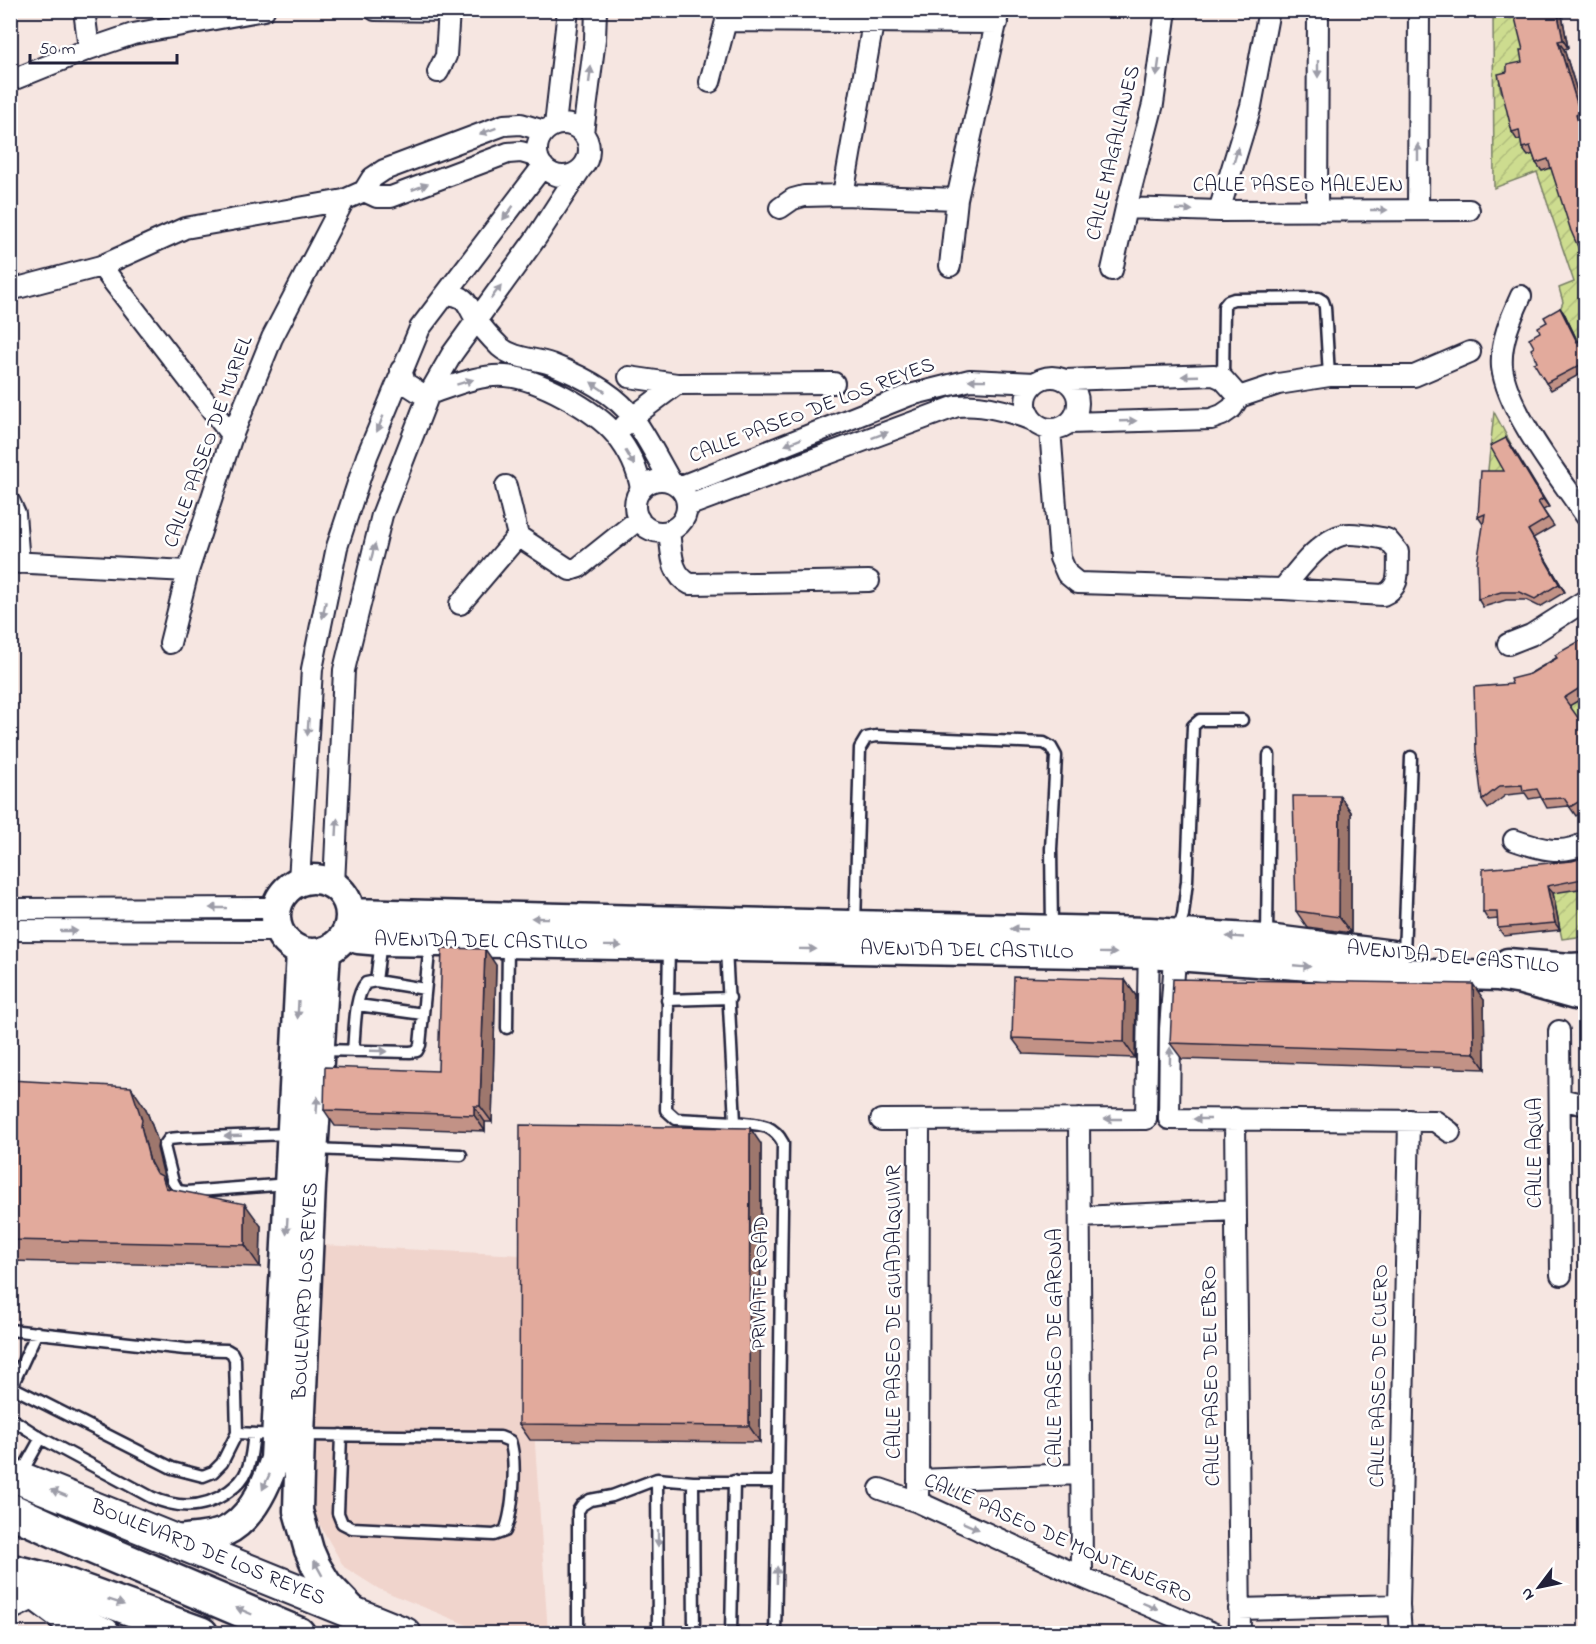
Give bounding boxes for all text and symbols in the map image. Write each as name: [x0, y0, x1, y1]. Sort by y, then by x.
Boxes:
scale bar: [30, 27, 177, 65]
text: 50 m: [39, 37, 76, 63]
one-way arrow: [1154, 59, 1163, 78]
one-way arrow: [1313, 59, 1323, 78]
street label: CALLE MAGALLANES: [1079, 63, 1149, 243]
one-way arrow: [586, 65, 595, 84]
one-way arrow: [479, 127, 497, 136]
one-way arrow: [1413, 142, 1423, 161]
one-way arrow: [1232, 146, 1241, 164]
street label: CALLE PASEO MALEJEN: [1193, 171, 1403, 201]
one-way arrow: [411, 181, 429, 191]
one-way arrow: [1370, 205, 1389, 215]
one-way arrow: [503, 206, 515, 221]
one-way arrow: [1175, 206, 1194, 215]
one-way arrow: [489, 285, 501, 300]
street label: CALLE PASEO DE MURIEL: [157, 332, 261, 552]
street label: CALLE PASEO DE LOS REYES: [685, 350, 939, 472]
one-way arrow: [1180, 371, 1199, 381]
one-way arrow: [967, 376, 986, 385]
one-way arrow: [456, 377, 474, 386]
one-way arrow: [589, 382, 606, 393]
one-way arrow: [374, 415, 384, 433]
one-way arrow: [1118, 417, 1137, 426]
one-way arrow: [871, 429, 889, 439]
one-way arrow: [784, 438, 802, 447]
one-way arrow: [625, 450, 635, 467]
one-way arrow: [368, 543, 378, 562]
one-way arrow: [319, 601, 328, 620]
one-way arrow: [304, 718, 313, 737]
one-way arrow: [332, 817, 341, 836]
one-way arrow: [208, 903, 227, 913]
one-way arrow: [531, 913, 550, 923]
one-way arrow: [1009, 924, 1028, 934]
street label: AVENIDA DEL CASTILLO: [374, 925, 588, 959]
one-way arrow: [59, 926, 78, 935]
one-way arrow: [1225, 932, 1244, 941]
street label: AVENIDA DEL CASTILLO: [860, 934, 1074, 968]
street label: AVENIDA DEL CASTILLO: [1345, 934, 1561, 982]
one-way arrow: [604, 941, 623, 950]
one-way arrow: [798, 944, 817, 954]
one-way arrow: [1098, 948, 1117, 958]
one-way arrow: [1293, 961, 1312, 970]
one-way arrow: [293, 1000, 302, 1019]
one-way arrow: [1165, 1046, 1175, 1065]
one-way arrow: [369, 1047, 388, 1056]
one-way arrow: [312, 1095, 322, 1114]
street label: CALLE AQUA: [1521, 1098, 1551, 1208]
one-way arrow: [1103, 1114, 1122, 1124]
one-way arrow: [1192, 1114, 1211, 1123]
one-way arrow: [223, 1131, 242, 1140]
street label: CALLE PASEO DE GUADALQUIVIR: [880, 1165, 910, 1459]
street label: BOULEVARD LOS REYES: [285, 1182, 327, 1401]
one-way arrow: [283, 1216, 292, 1235]
street label: PRIVATE ROAD: [745, 1216, 777, 1350]
street label: CALLE PASEO DE GARONA: [1041, 1228, 1071, 1468]
street label: CALLE PASEO DE CUERO: [1363, 1264, 1397, 1488]
street label: CALLE PASEO DEL EBRO: [1195, 1265, 1229, 1487]
street label: CALLE PASEO DE MONTENEGRO: [919, 1466, 1197, 1612]
one-way arrow: [262, 1473, 271, 1490]
one-way arrow: [50, 1488, 68, 1498]
street label: BOULEVARD DE LOS REYES: [85, 1492, 330, 1614]
one-way arrow: [963, 1522, 980, 1531]
one-way arrow: [653, 1528, 663, 1547]
north arrow: [1509, 1557, 1569, 1617]
one-way arrow: [313, 1560, 323, 1577]
one-way arrow: [772, 1566, 781, 1585]
text: N: [1515, 1583, 1541, 1605]
one-way arrow: [107, 1598, 125, 1607]
one-way arrow: [1141, 1601, 1158, 1610]
one-way arrow: [235, 1606, 253, 1616]

